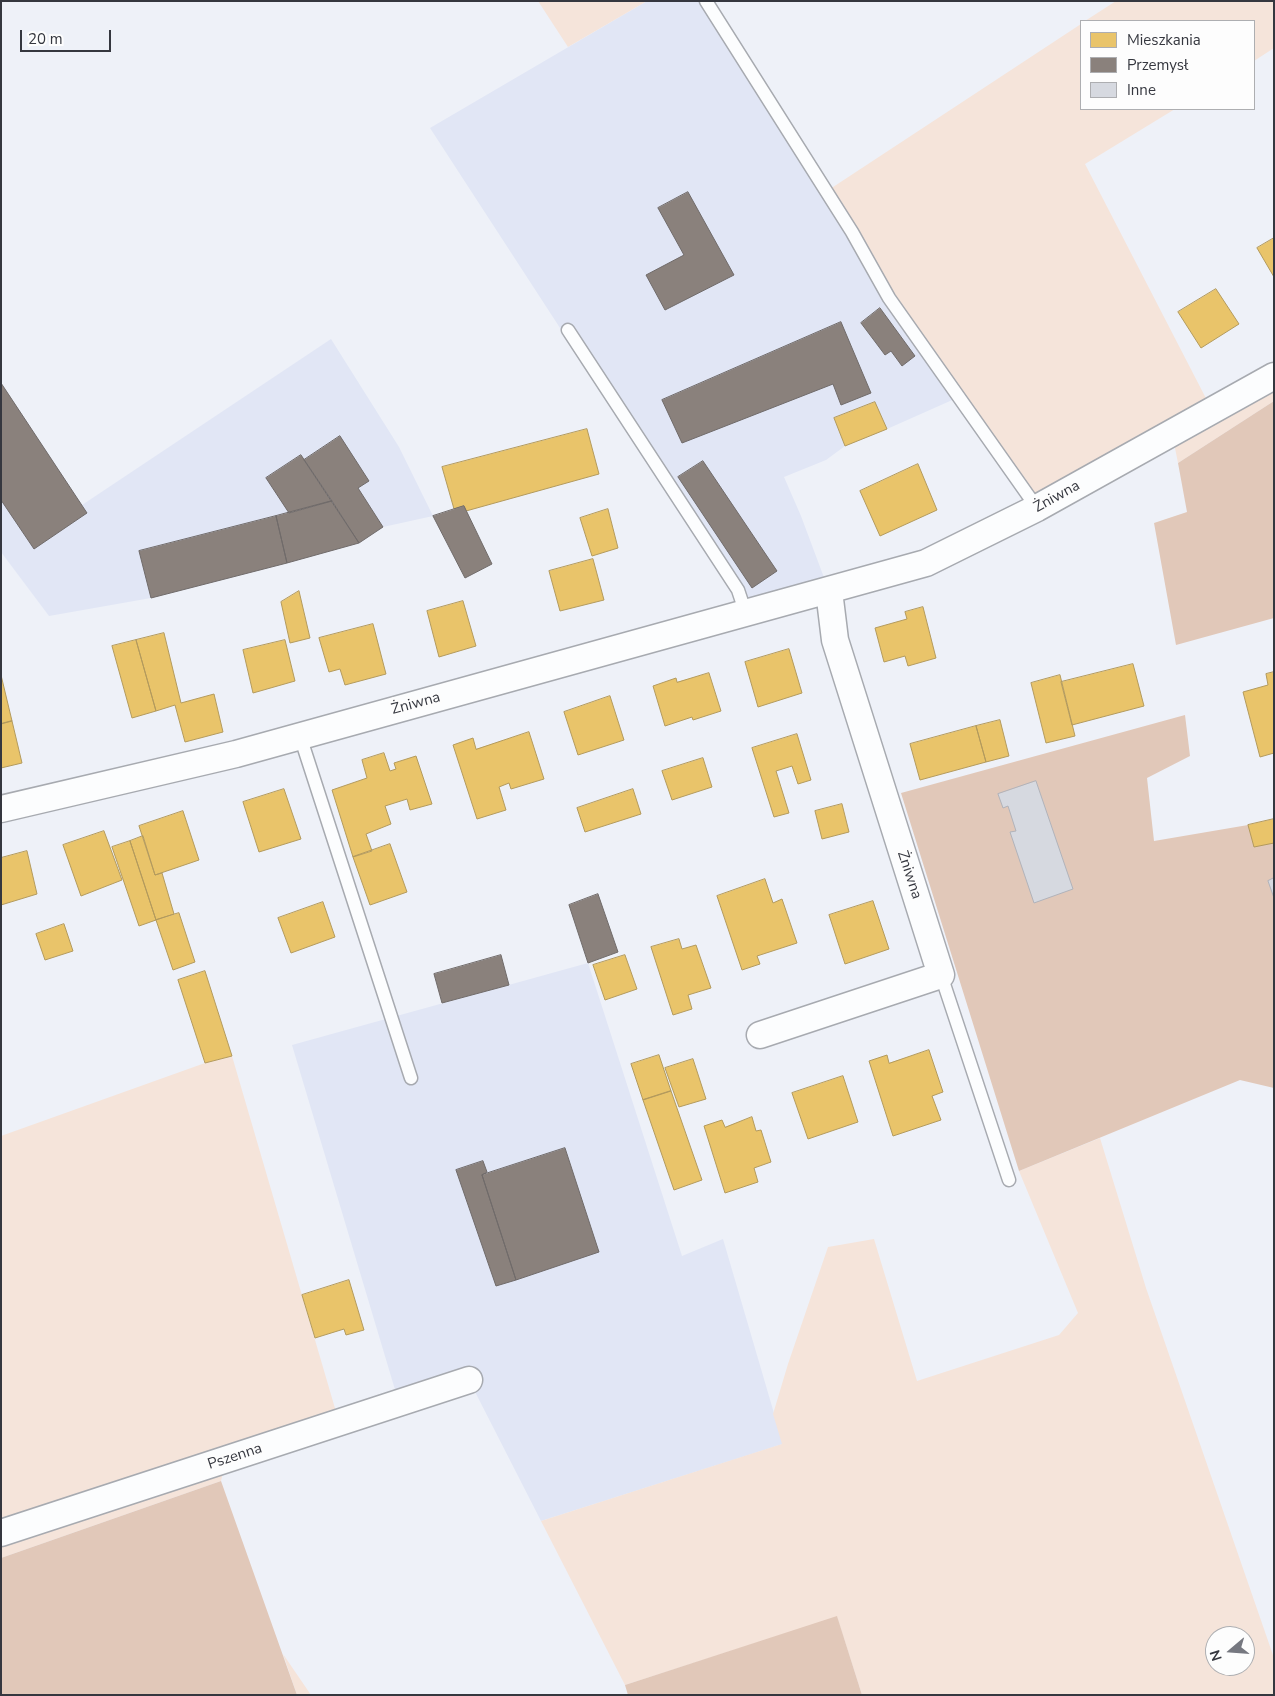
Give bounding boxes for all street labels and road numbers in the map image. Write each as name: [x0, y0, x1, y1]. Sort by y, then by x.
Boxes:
street label: Żniwna: [1031, 477, 1083, 517]
street label: Żniwna: [390, 689, 442, 719]
street label: Żniwna: [893, 848, 925, 902]
street label: Pszenna: [206, 1440, 264, 1474]

